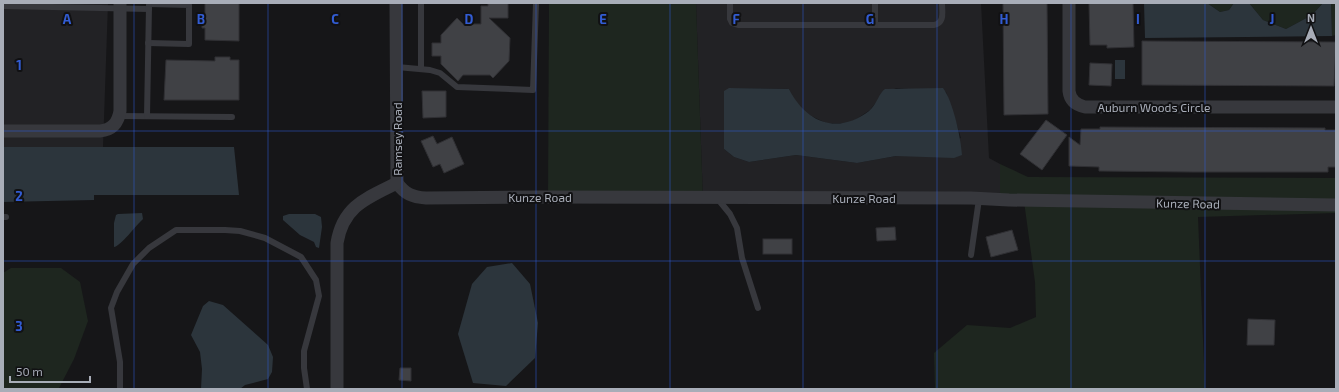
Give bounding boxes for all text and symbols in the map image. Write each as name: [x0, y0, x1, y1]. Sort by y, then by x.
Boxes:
north arrow: [1291, 8, 1331, 48]
text: A: [63, 11, 72, 27]
text: B: [197, 11, 205, 27]
text: C: [331, 11, 339, 27]
text: D: [465, 11, 474, 27]
text: E: [599, 11, 607, 27]
text: F: [732, 11, 740, 27]
text: G: [866, 11, 874, 27]
text: H: [1000, 11, 1009, 27]
text: I: [1136, 11, 1140, 27]
text: J: [1270, 11, 1274, 27]
text: N: [1307, 11, 1315, 24]
text: 1: [16, 57, 22, 73]
street label: Auburn Woods Circle: [1097, 100, 1211, 114]
street label: Ramsey Road: [390, 102, 404, 176]
text: 2: [15, 188, 23, 204]
street label: Kunze Road: [508, 190, 572, 204]
street label: Kunze Road: [832, 191, 896, 205]
street label: Kunze Road: [1156, 195, 1220, 211]
text: 3: [15, 318, 23, 334]
scale bar: [10, 358, 90, 384]
text: 50 m: [16, 364, 43, 378]

